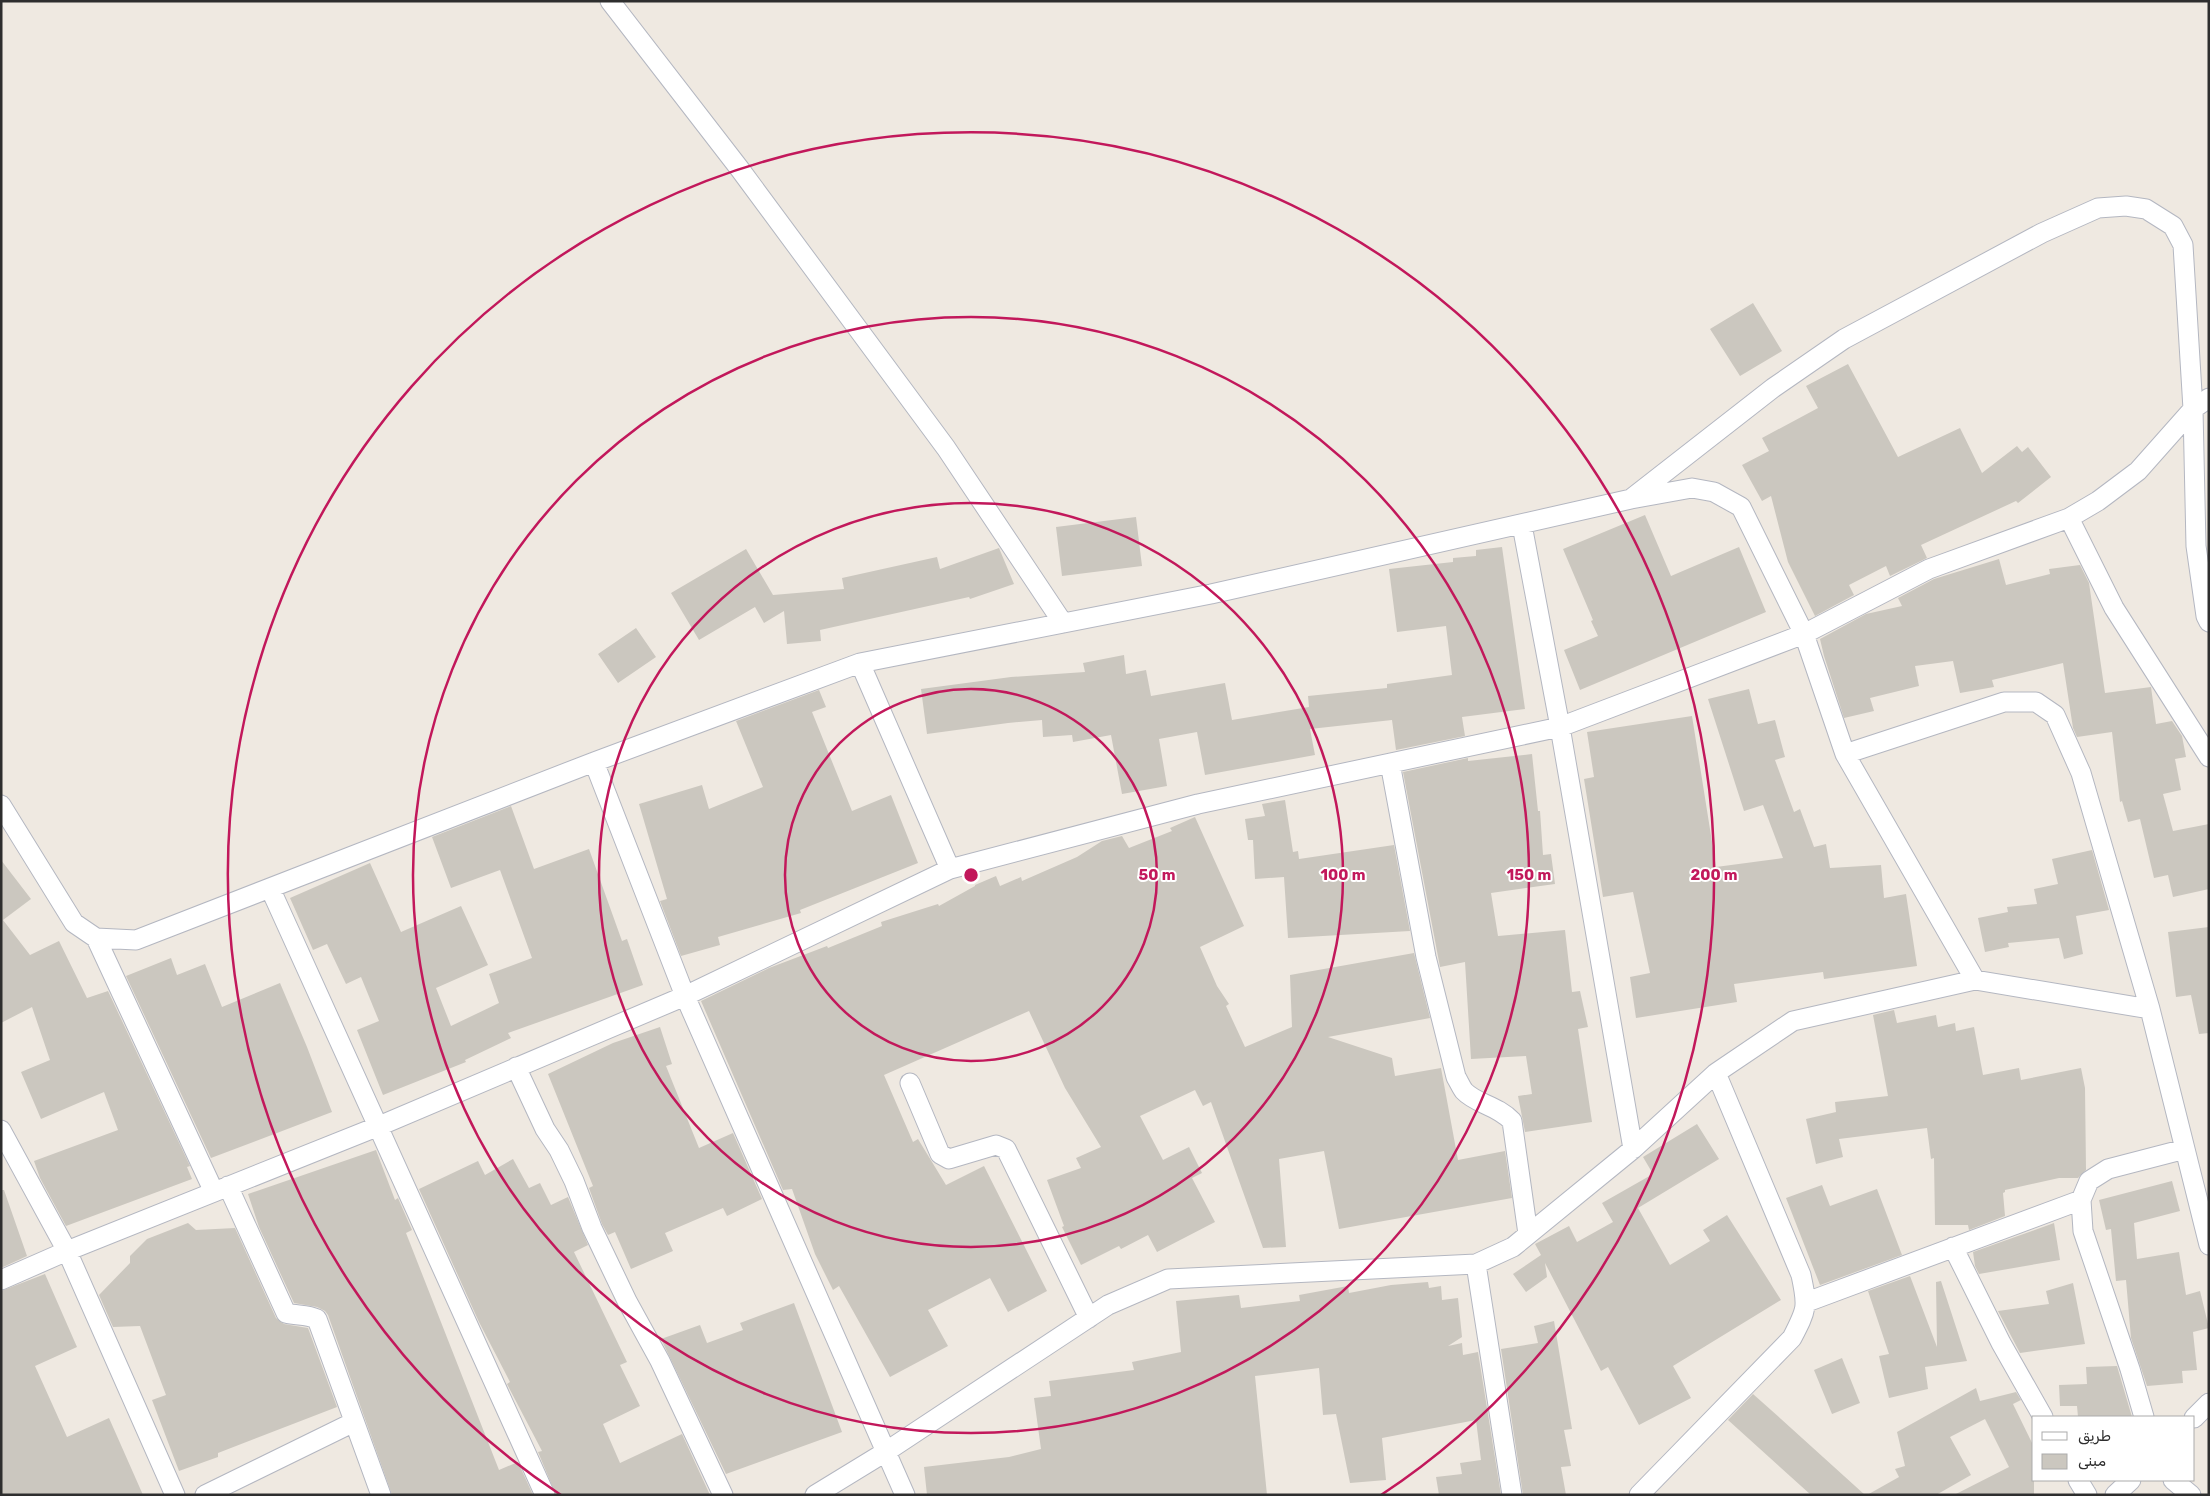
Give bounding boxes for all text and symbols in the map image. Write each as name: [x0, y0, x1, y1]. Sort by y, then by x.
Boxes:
centre of rings: [962, 866, 980, 884]
text: 50 m: [1139, 866, 1175, 884]
text: 100 m: [1321, 866, 1365, 884]
text: 150 m: [1507, 866, 1551, 884]
text: 200 m: [1690, 866, 1738, 884]
legend: [2032, 1416, 2195, 1481]
text: طريق: [2078, 1427, 2111, 1445]
text: مبنى: [2078, 1452, 2106, 1470]

